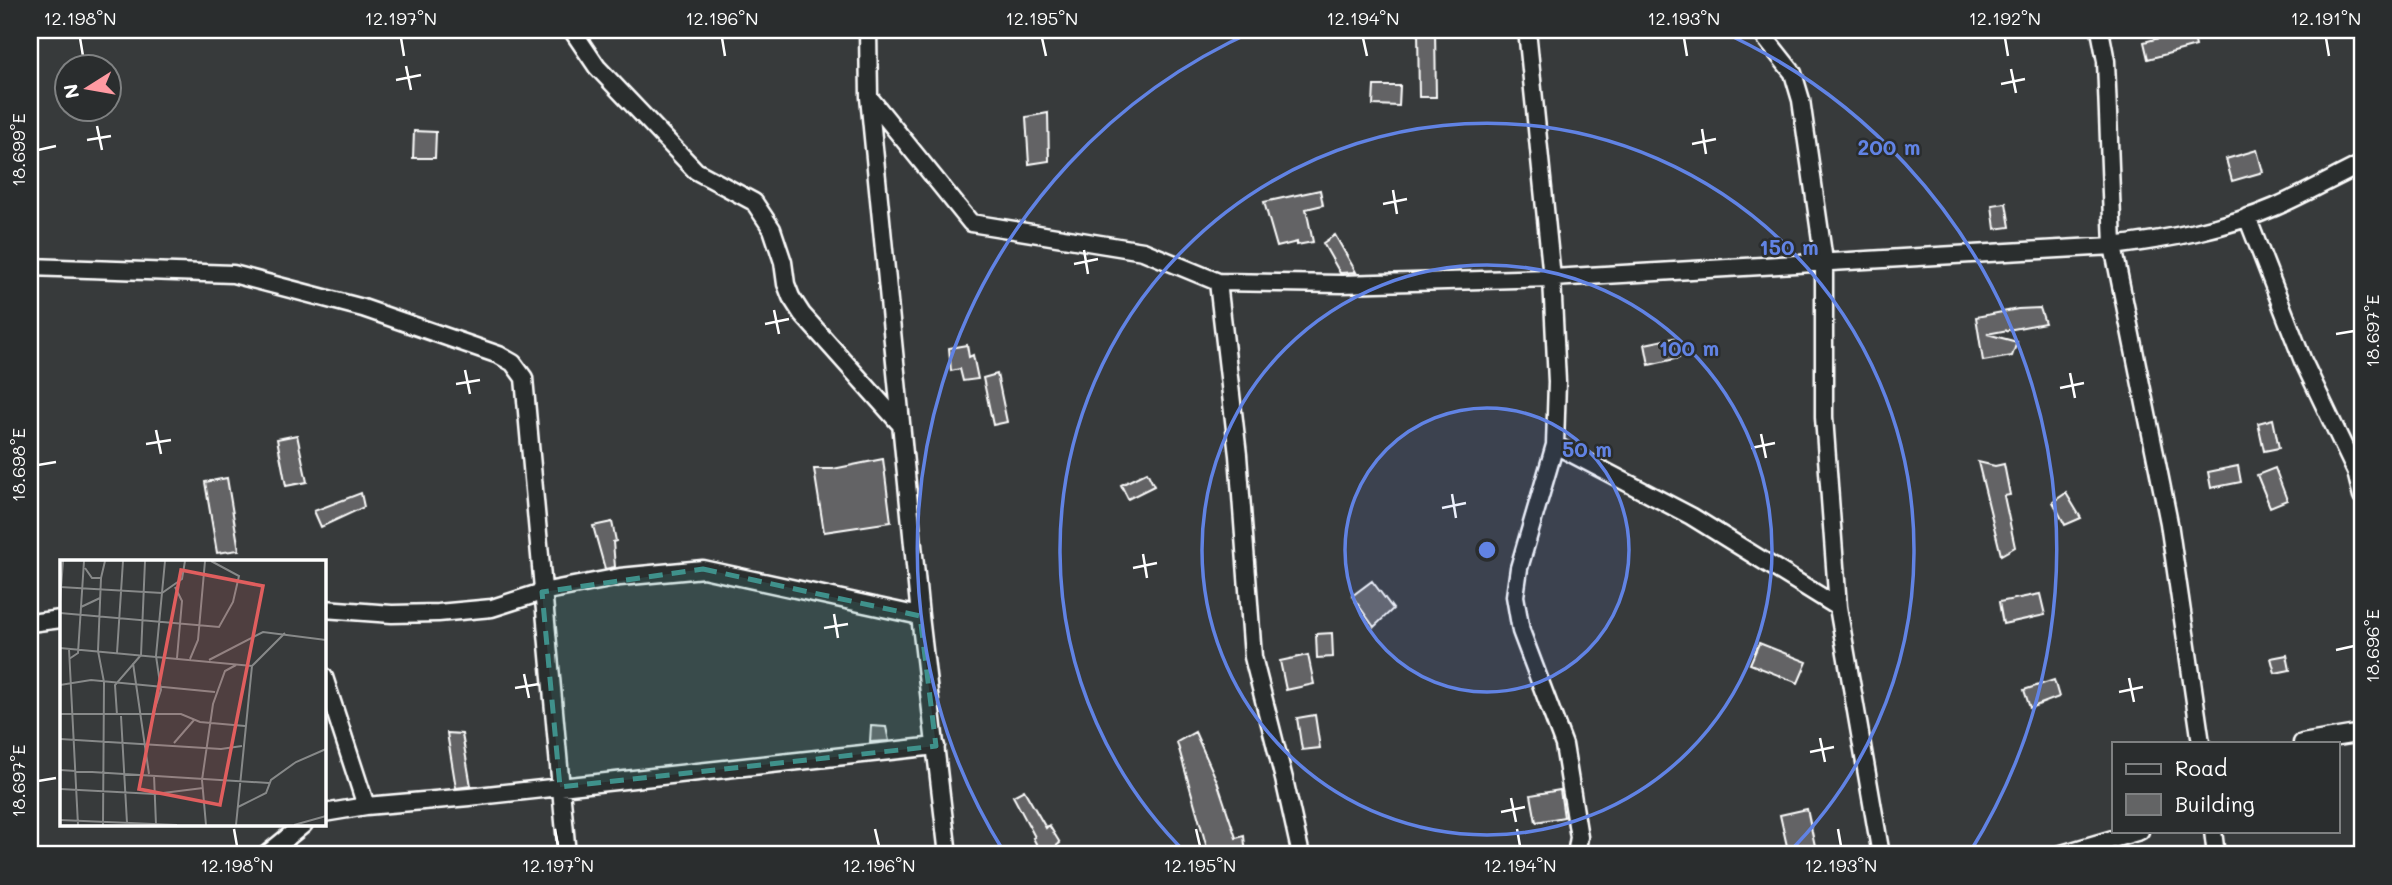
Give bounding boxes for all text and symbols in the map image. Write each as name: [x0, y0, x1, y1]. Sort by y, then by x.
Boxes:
text: 12.198°N: [43, 6, 117, 30]
text: 12.197°N: [365, 6, 437, 30]
text: 12.196°N: [685, 6, 759, 30]
text: 12.195°N: [1006, 6, 1078, 30]
text: 12.194°N: [1327, 6, 1399, 30]
text: 12.193°N: [1648, 6, 1720, 30]
text: 12.192°N: [1969, 6, 2041, 30]
text: 12.191°N: [2291, 6, 2361, 30]
north arrow: [52, 52, 122, 122]
text: N: [57, 82, 84, 101]
text: 18.699°E: [6, 113, 30, 187]
text: 200 m: [1858, 133, 1920, 160]
text: 150 m: [1759, 233, 1819, 260]
text: 18.697°E: [2360, 294, 2384, 368]
text: 100 m: [1659, 334, 1719, 361]
text: 18.698°E: [6, 428, 30, 502]
text: 50 m: [1562, 435, 1612, 462]
centre of rings: [1475, 538, 1499, 562]
inset map: [60, 560, 326, 826]
text: 18.696°E: [2360, 609, 2384, 683]
legend: [2112, 742, 2340, 832]
text: 18.697°E: [6, 744, 30, 818]
text: Road: [2175, 754, 2227, 781]
text: Building: [2175, 790, 2255, 817]
text: 12.198°N: [200, 853, 274, 877]
text: 12.197°N: [522, 853, 594, 877]
text: 12.196°N: [842, 853, 916, 877]
text: 12.195°N: [1164, 853, 1236, 877]
text: 12.194°N: [1484, 853, 1556, 877]
text: 12.193°N: [1805, 853, 1877, 877]

